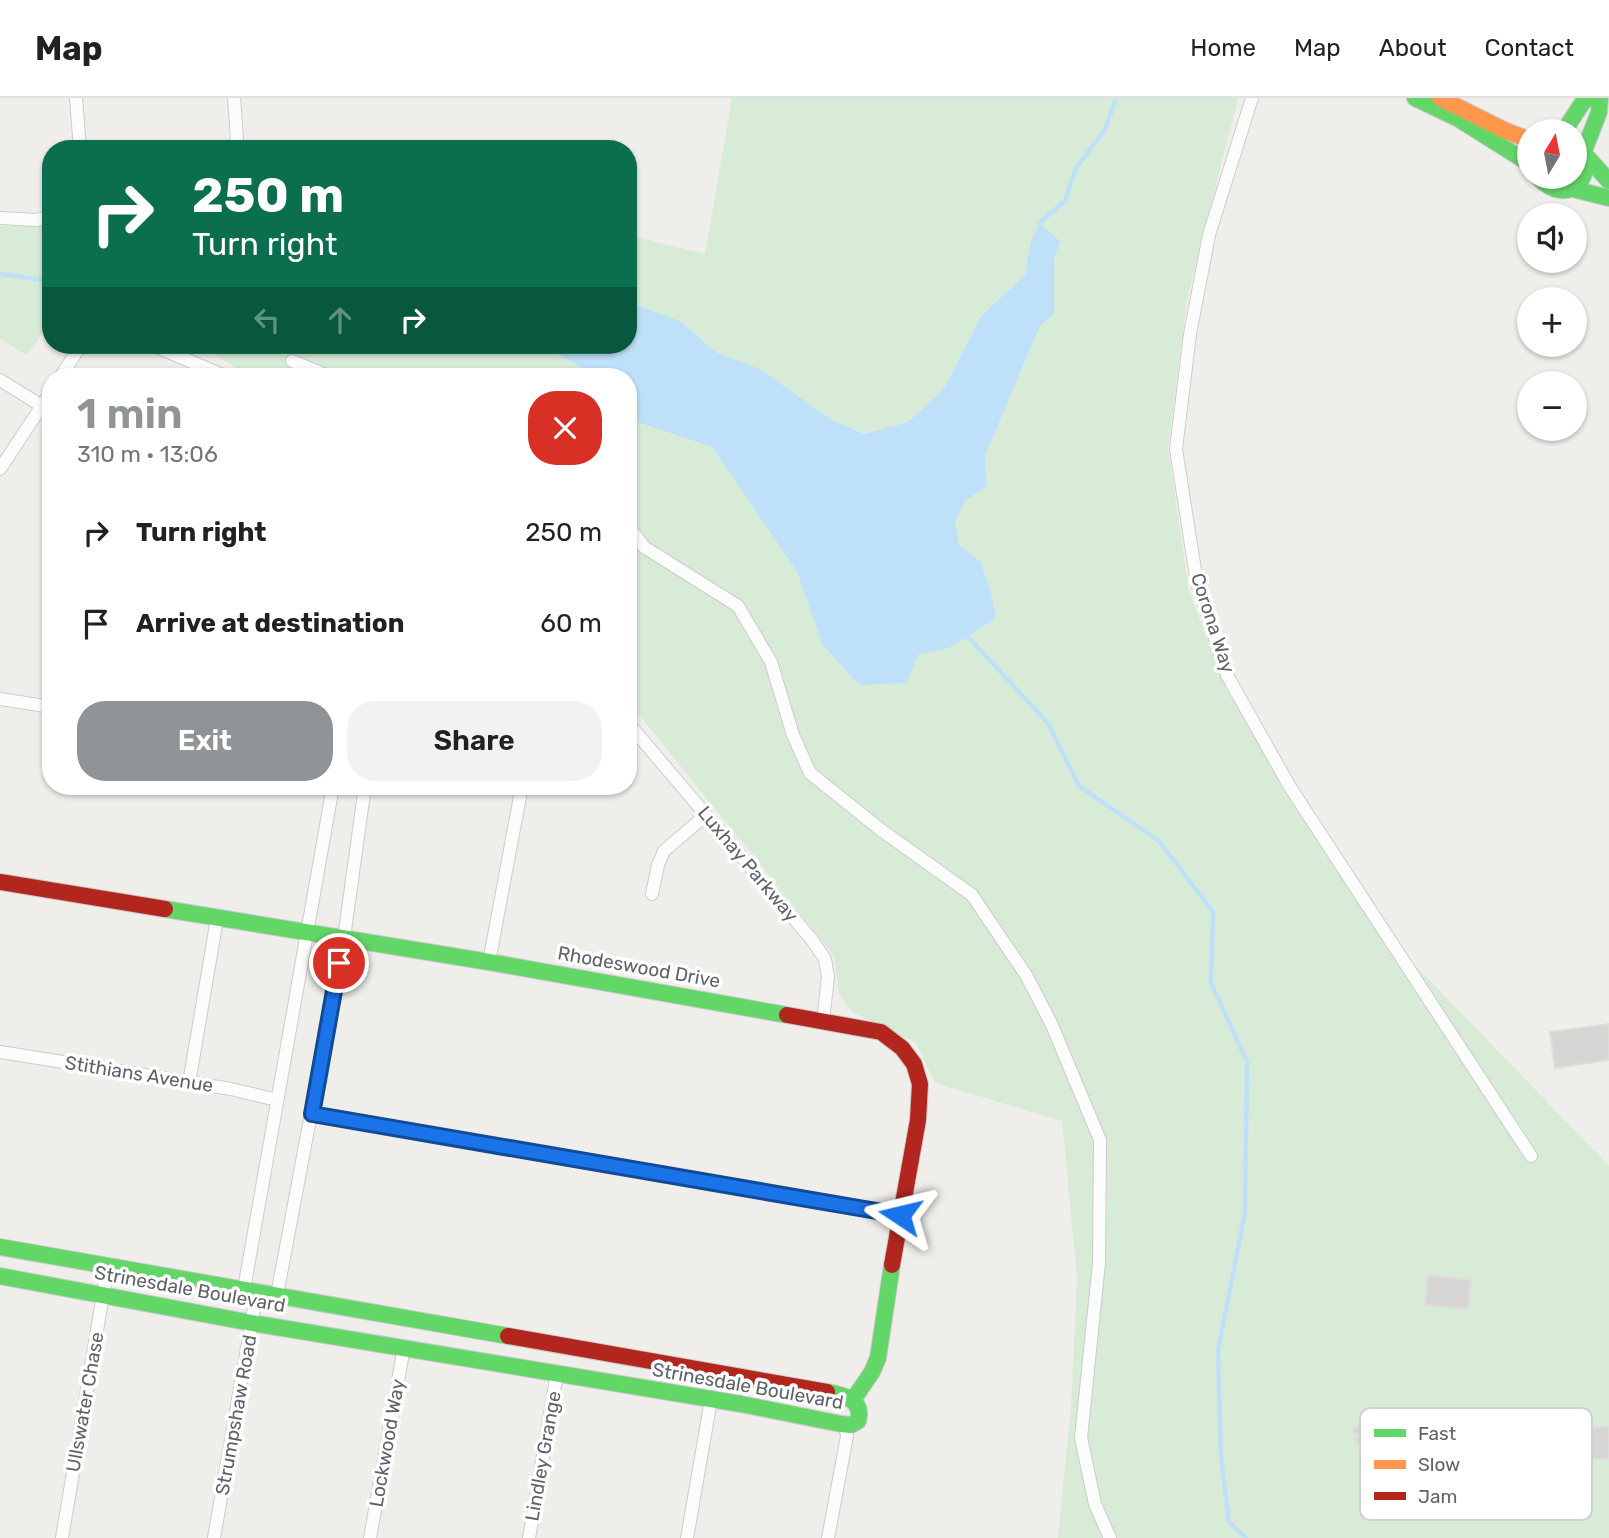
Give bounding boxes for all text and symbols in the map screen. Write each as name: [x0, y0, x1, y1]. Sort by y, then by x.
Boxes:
text: Map: [35, 29, 103, 68]
text: Home: [1190, 34, 1256, 62]
text: Map: [1294, 34, 1341, 62]
text: About: [1379, 34, 1447, 62]
text: Contact: [1485, 34, 1574, 62]
north arrow: [1517, 119, 1587, 189]
map controls: [1517, 119, 1587, 441]
text: 250 m: [192, 166, 344, 224]
icon: right: [77, 168, 168, 259]
button: sound: [1517, 203, 1587, 273]
text: Turn right: [192, 225, 337, 263]
button: +: [1517, 287, 1587, 357]
icon: left: [248, 301, 286, 339]
icon: ahead: [321, 301, 359, 339]
icon: right: [394, 301, 432, 339]
button: −: [1517, 371, 1587, 441]
text: 1 min: [77, 389, 183, 439]
button: close: [528, 391, 602, 465]
text: 310 m · 13:06: [77, 440, 218, 468]
icon: right: [77, 514, 115, 552]
text: Turn right: [136, 517, 266, 548]
text: 250 m: [525, 517, 602, 548]
street label: Corona Way: [1186, 570, 1240, 676]
icon: arrive: [77, 605, 115, 643]
text: Arrive at destination: [136, 608, 404, 639]
text: 60 m: [540, 608, 602, 639]
button: Exit: [77, 701, 333, 781]
button: Share: [347, 701, 602, 781]
street label: Luxhay Parkway: [693, 802, 803, 926]
pin: [309, 933, 369, 993]
street label: Rhodeswood Drive: [556, 941, 722, 993]
icon: arrive: [320, 944, 358, 982]
street label: Stithians Avenue: [63, 1051, 215, 1097]
position arrow: [863, 1178, 937, 1252]
street label: Strinesdale Boulevard: [93, 1261, 287, 1317]
street label: Ullswater Chase: [61, 1330, 109, 1474]
street label: Strumpshaw Road: [211, 1333, 261, 1497]
street label: Strinesdale Boulevard: [651, 1358, 845, 1414]
street label: Lockwood Way: [364, 1377, 410, 1509]
street label: Lindley Grange: [520, 1389, 566, 1523]
legend: [1360, 1408, 1592, 1520]
text: Fast: [1418, 1422, 1457, 1445]
text: Slow: [1418, 1453, 1460, 1476]
text: Jam: [1418, 1485, 1457, 1508]

